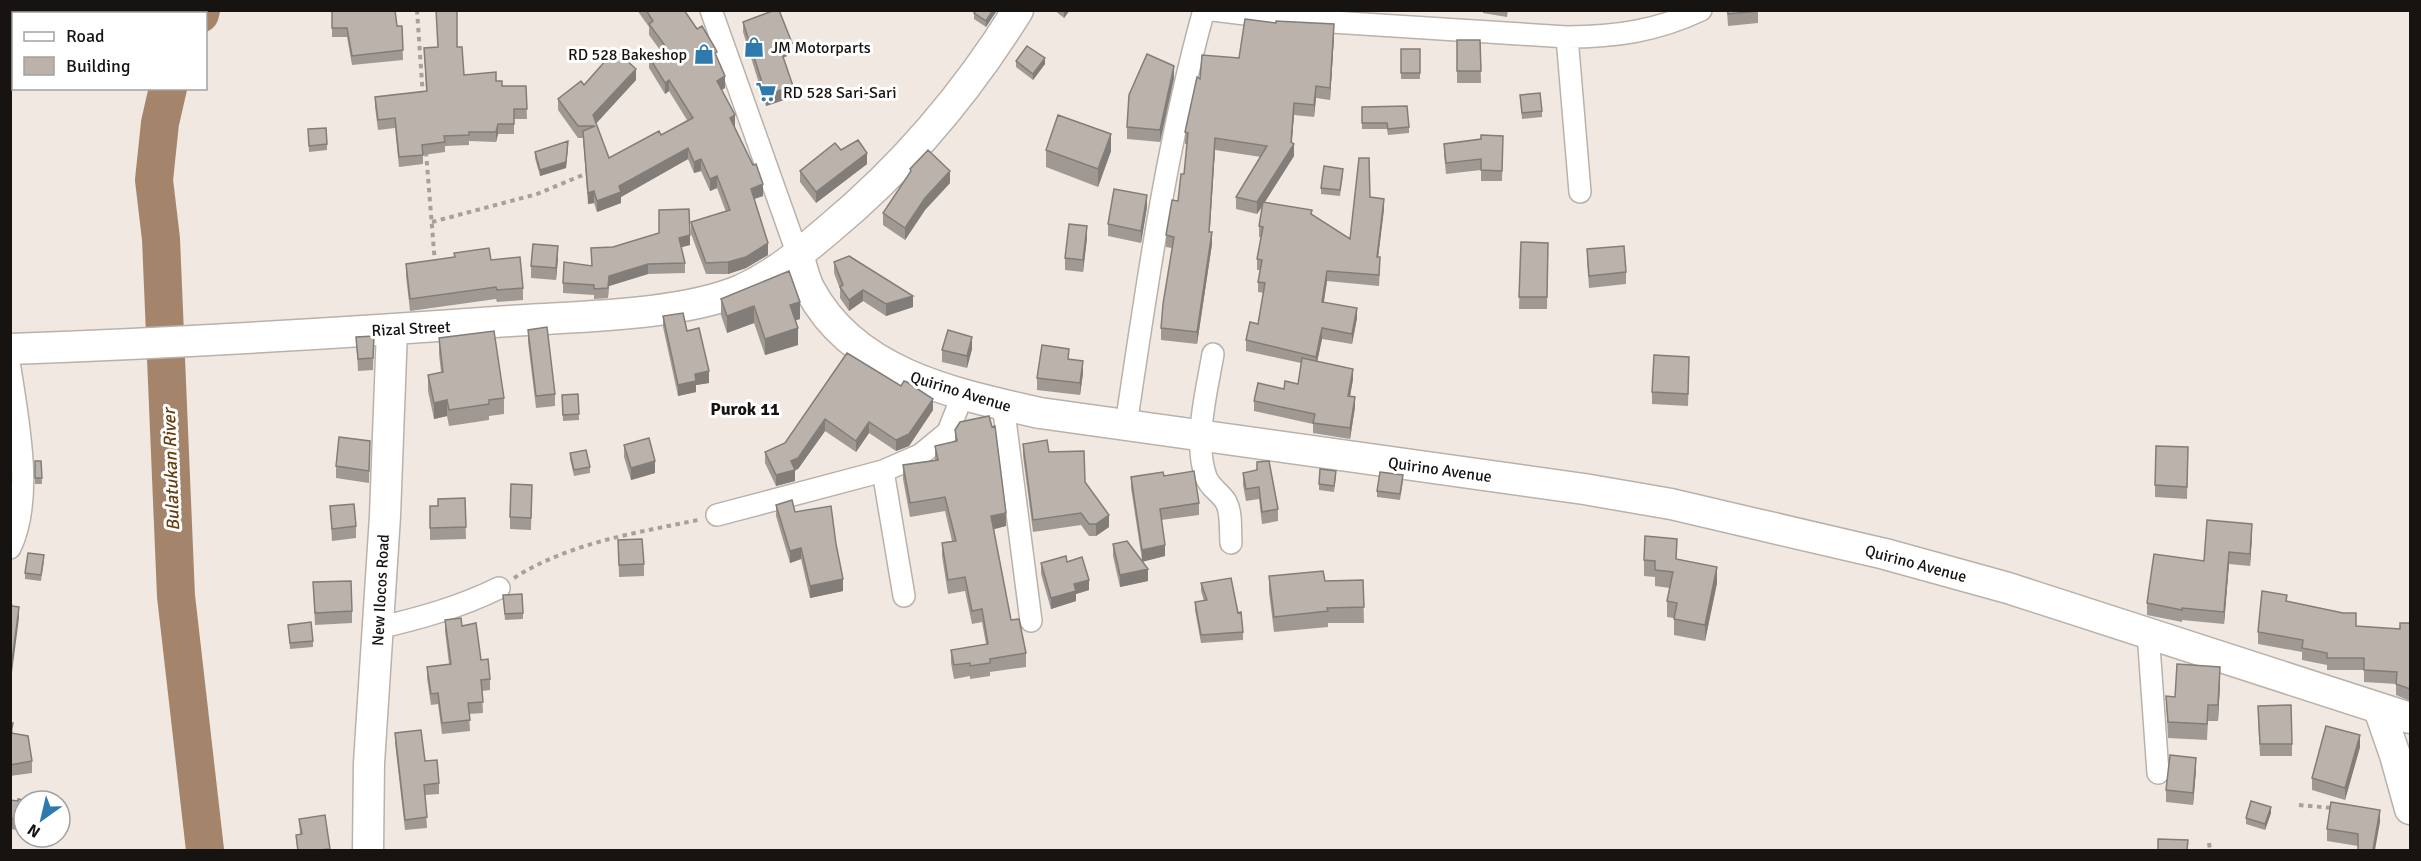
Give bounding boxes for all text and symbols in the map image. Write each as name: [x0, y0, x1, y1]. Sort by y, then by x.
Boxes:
legend: [12, 12, 207, 90]
text: Road: [66, 25, 105, 47]
shop icon: JM Motorparts: [742, 35, 766, 59]
place label: JM Motorparts: [771, 38, 871, 58]
shop icon: RD 528 Bakeshop: [692, 42, 716, 66]
place label: RD 528 Bakeshop: [568, 45, 687, 65]
text: Building: [66, 55, 130, 77]
supermarket icon: RD 528 Sari-Sari: [754, 80, 778, 104]
place label: RD 528 Sari-Sari: [783, 83, 897, 103]
street label: Rizal Street: [371, 317, 451, 341]
street label: Quirino Avenue: [908, 367, 1014, 417]
district label: Purok 11: [710, 398, 780, 420]
water label: Bulatukan River: [158, 406, 184, 531]
street label: Quirino Avenue: [1387, 453, 1493, 487]
street label: New Ilocos Road: [368, 534, 394, 646]
street label: Quirino Avenue: [1863, 541, 1969, 587]
north arrow: [12, 789, 72, 849]
text: N: [24, 819, 44, 842]

